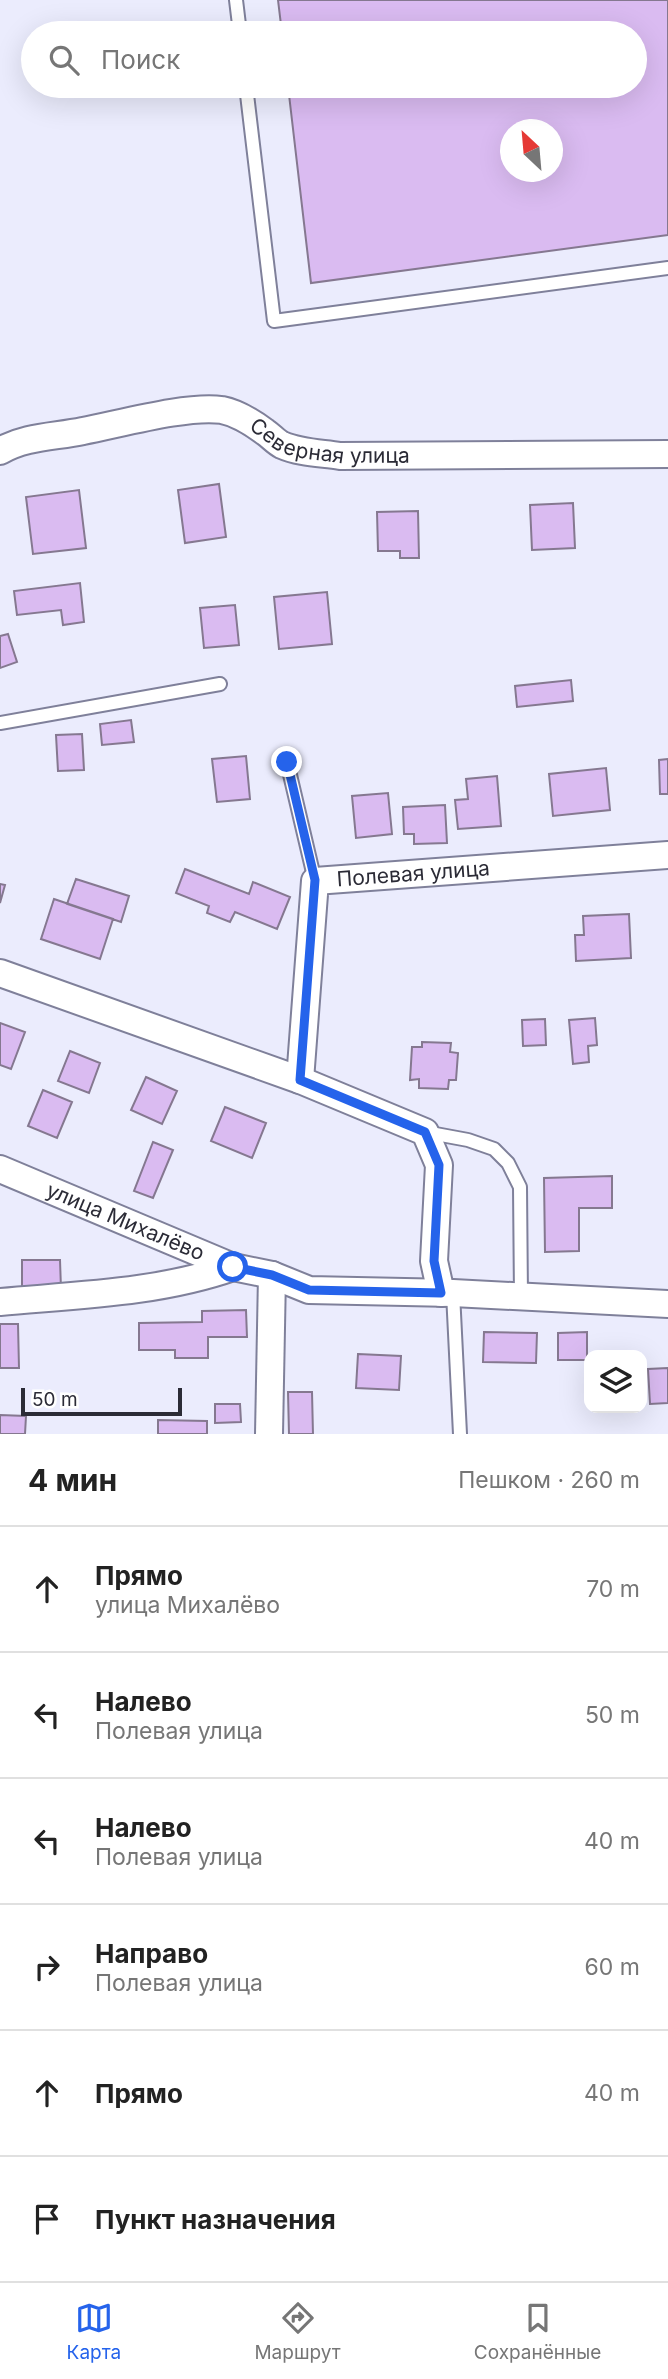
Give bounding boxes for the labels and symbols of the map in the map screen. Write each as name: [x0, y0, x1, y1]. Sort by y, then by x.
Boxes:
north arrow: [500, 119, 563, 182]
street label: Северная улица: [245, 412, 410, 468]
route end: [271, 746, 302, 777]
street label: Полевая улица: [336, 855, 491, 891]
street label: улица Михалёво: [43, 1177, 208, 1266]
route start: [217, 1251, 248, 1282]
scale bar: [21, 1385, 182, 1417]

